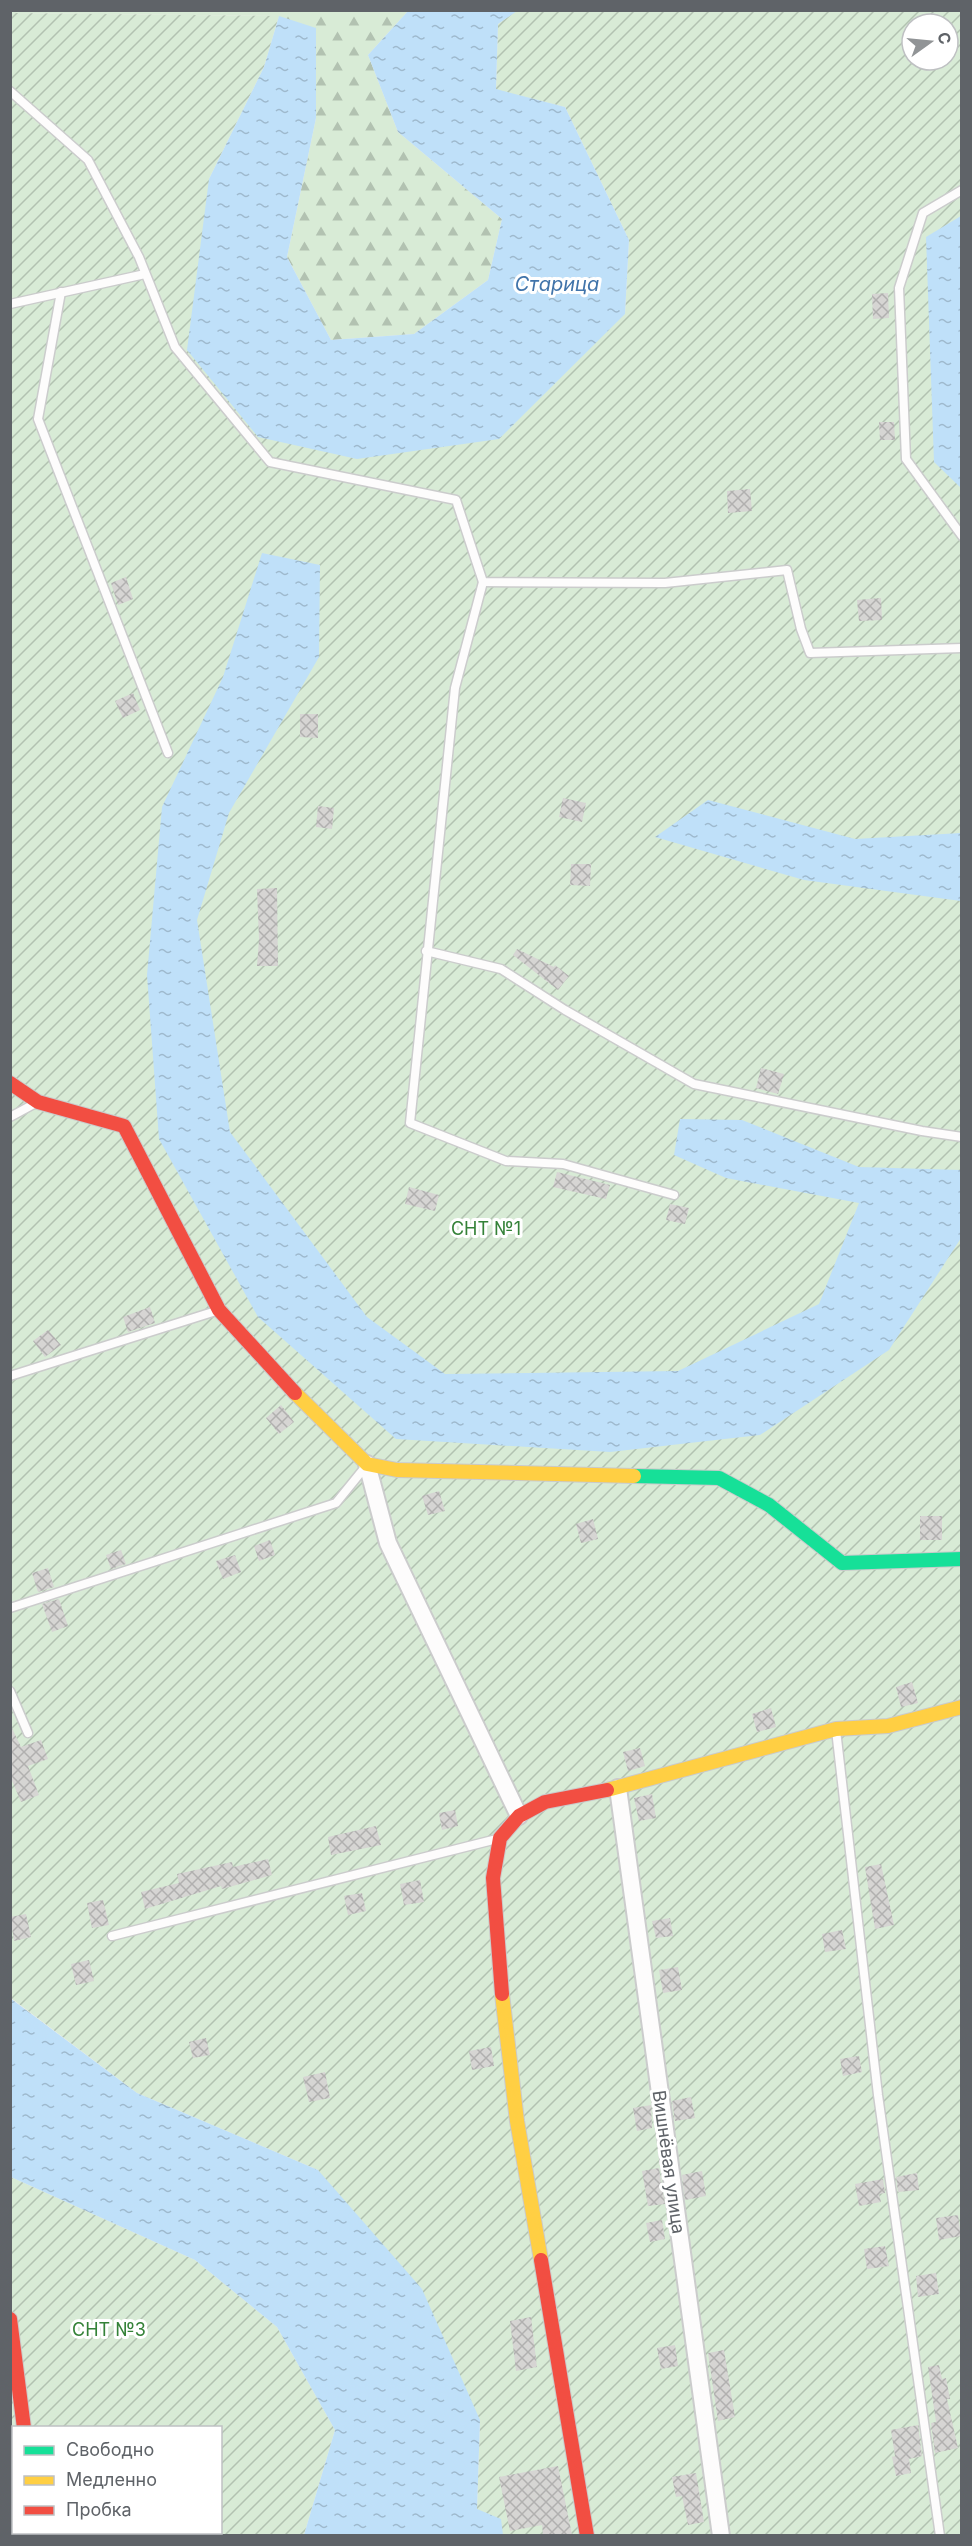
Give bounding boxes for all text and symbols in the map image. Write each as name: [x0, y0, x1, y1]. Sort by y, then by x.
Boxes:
north arrow: [900, 12, 960, 72]
text: С: [933, 30, 956, 47]
water label: Старица: [515, 272, 599, 296]
park label: СНТ №1: [451, 1218, 521, 1239]
street label: Вишнёвая улица: [649, 2089, 689, 2235]
park label: СНТ №3: [72, 2319, 146, 2340]
legend: [12, 2426, 222, 2534]
text: Свободно: [66, 2439, 154, 2460]
text: Медленно: [66, 2469, 157, 2490]
text: Пробка: [66, 2499, 132, 2520]

